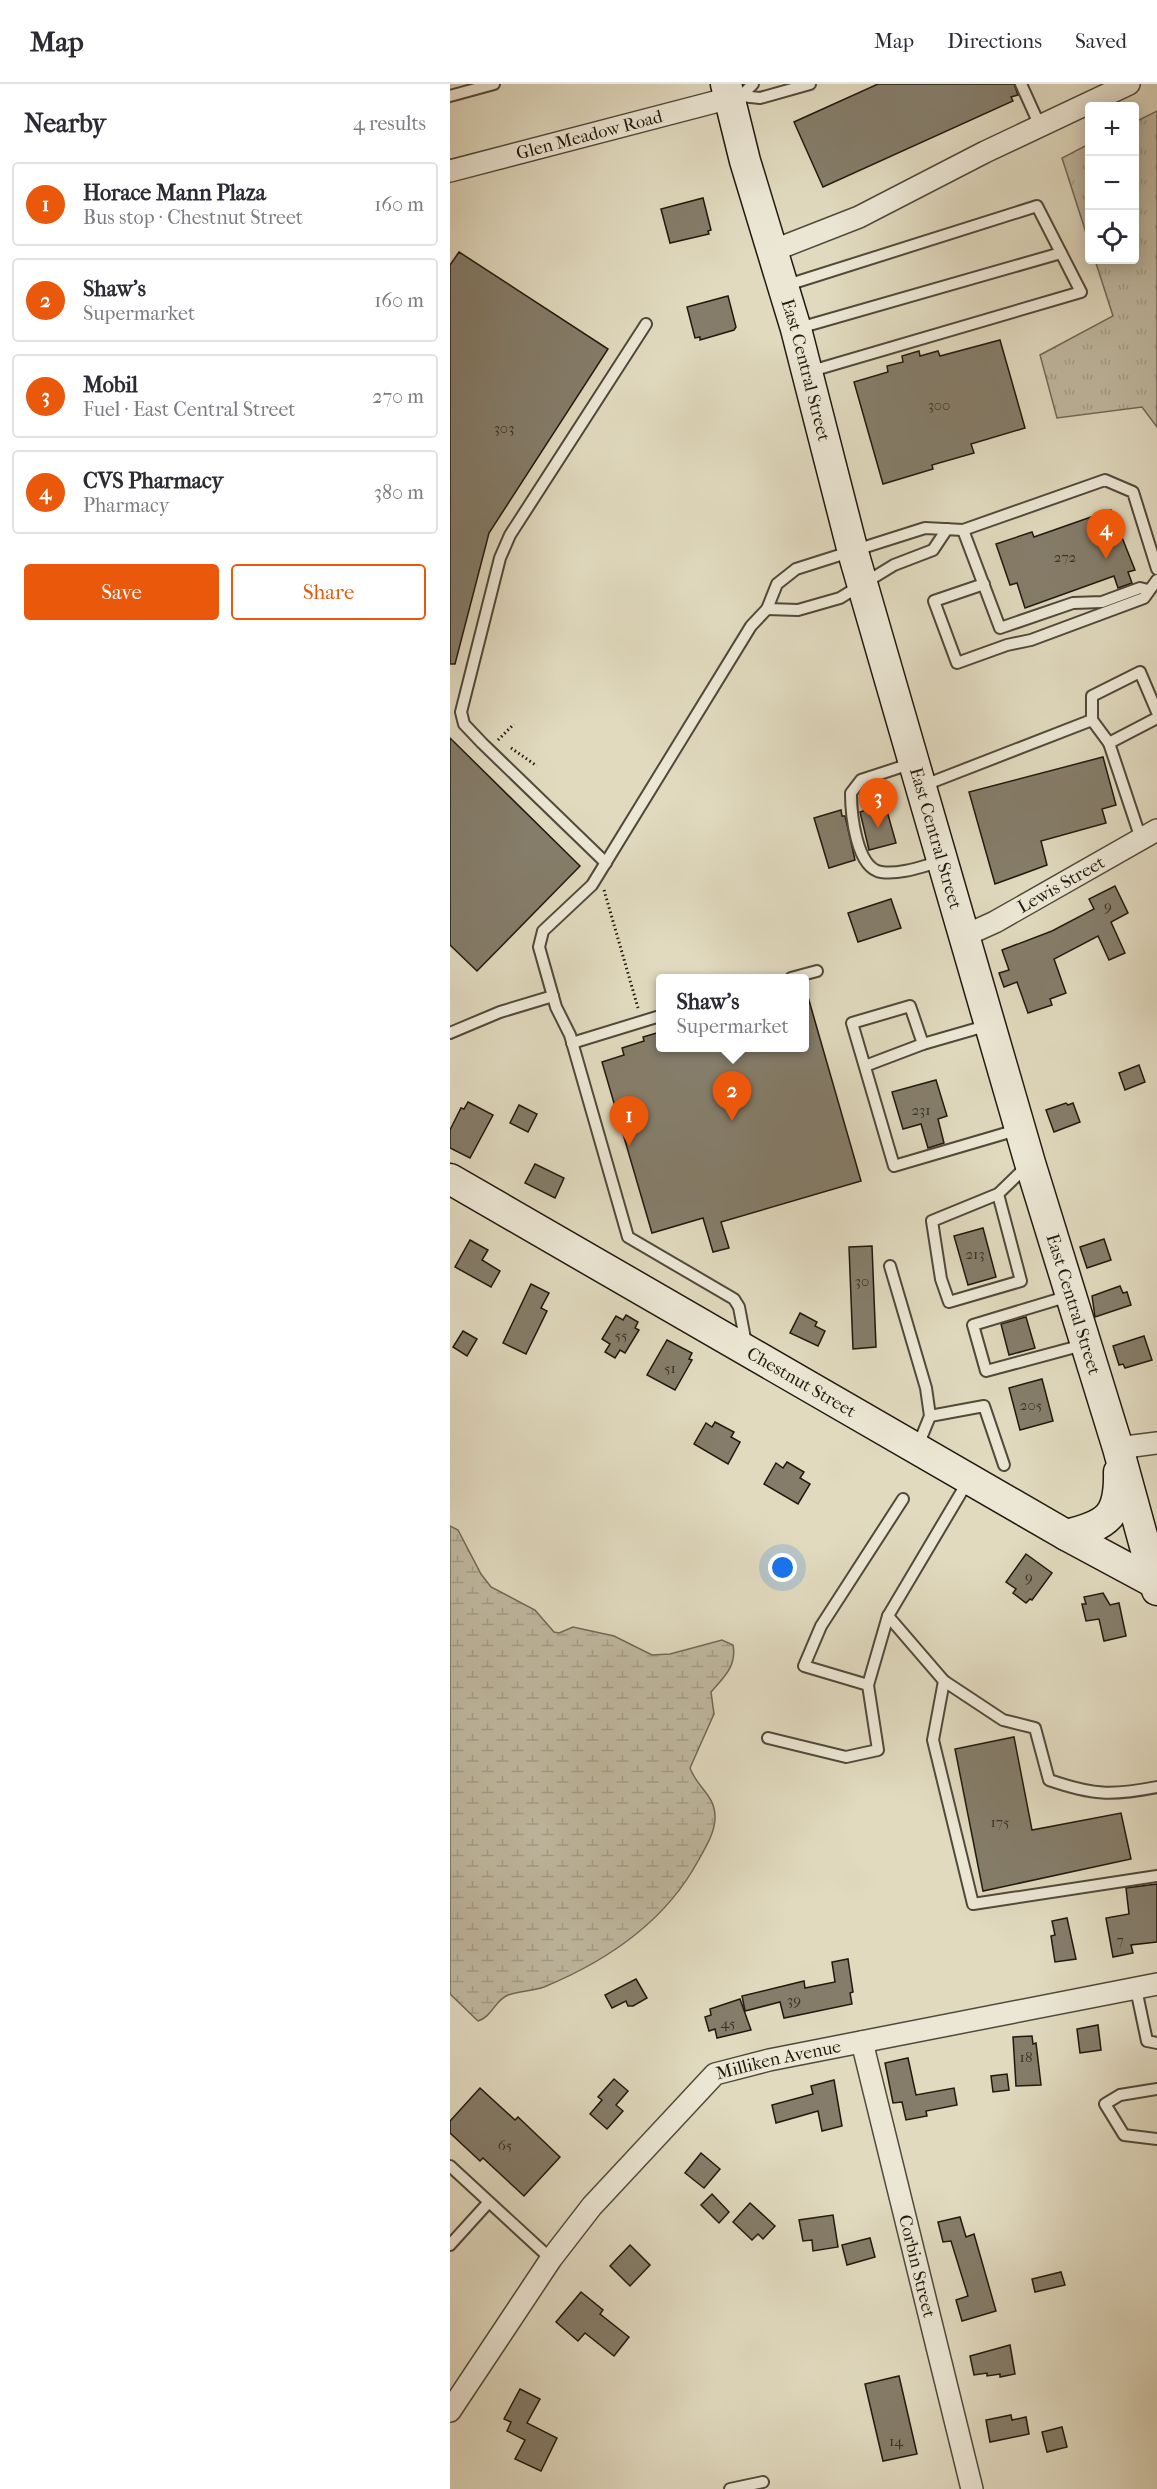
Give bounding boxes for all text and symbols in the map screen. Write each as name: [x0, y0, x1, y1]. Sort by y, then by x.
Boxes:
text: Map: [30, 25, 84, 58]
text: Map: [874, 29, 914, 53]
text: Directions: [947, 29, 1042, 53]
text: Saved: [1075, 29, 1127, 53]
map controls: [1085, 102, 1139, 264]
button: +: [1085, 102, 1139, 156]
street label: Glen Meadow Road: [514, 106, 665, 164]
text: Nearby: [24, 108, 106, 139]
text: 4 results: [353, 112, 426, 135]
button: −: [1085, 156, 1139, 210]
text: Horace Mann Plaza: [83, 180, 266, 206]
text: 1: [42, 193, 49, 216]
text: 160 m: [374, 193, 424, 216]
text: Bus stop · Chestnut Street: [83, 206, 303, 229]
button: locate: [1085, 210, 1139, 264]
text: Shaw's: [83, 276, 146, 302]
text: 2: [40, 289, 51, 312]
text: 160 m: [374, 289, 424, 312]
street label: East Central Street: [776, 296, 834, 444]
text: Supermarket: [83, 302, 195, 325]
text: Mobil: [83, 372, 138, 398]
text: 3: [41, 385, 50, 408]
text: 270 m: [372, 385, 424, 408]
house number: 300: [928, 396, 950, 414]
text: Fuel · East Central Street: [83, 398, 296, 421]
house number: 303: [494, 419, 514, 437]
text: CVS Pharmacy: [83, 468, 223, 494]
text: 4: [40, 481, 51, 504]
text: 380 m: [374, 481, 424, 504]
text: Pharmacy: [83, 494, 169, 517]
pin: 4: [1086, 510, 1126, 559]
house number: 272: [1054, 548, 1077, 566]
button: Save: [24, 564, 219, 620]
button: Share: [231, 564, 426, 620]
street label: East Central Street: [905, 765, 966, 912]
pin: 3: [858, 778, 898, 828]
street label: Lewis Street: [1014, 852, 1109, 918]
house number: 9: [1104, 897, 1112, 915]
popup: [656, 974, 809, 1052]
text: Shaw's: [676, 989, 739, 1015]
text: Supermarket: [676, 1015, 789, 1038]
pin: 2: [712, 1072, 752, 1121]
pin: 1: [610, 1096, 648, 1146]
house number: 231: [911, 1101, 931, 1119]
street label: East Central Street: [1041, 1231, 1105, 1378]
house number: 213: [965, 1245, 985, 1263]
house number: 30: [855, 1272, 869, 1290]
house number: 55: [615, 1326, 627, 1344]
street label: Chestnut Street: [743, 1343, 860, 1423]
house number: 51: [664, 1359, 676, 1377]
house number: 205: [1020, 1396, 1042, 1414]
your location: [768, 1553, 797, 1582]
house number: 9: [1025, 1568, 1033, 1586]
house number: 175: [990, 1813, 1010, 1831]
house number: 7: [1116, 1931, 1124, 1949]
house number: 39: [787, 1991, 801, 2009]
house number: 45: [721, 2014, 735, 2032]
street label: Milliken Avenue: [714, 2036, 843, 2084]
house number: 18: [1020, 2048, 1032, 2066]
house number: 65: [498, 2136, 512, 2154]
street label: Corbin Street: [894, 2213, 940, 2321]
house number: 14: [889, 2432, 904, 2450]

